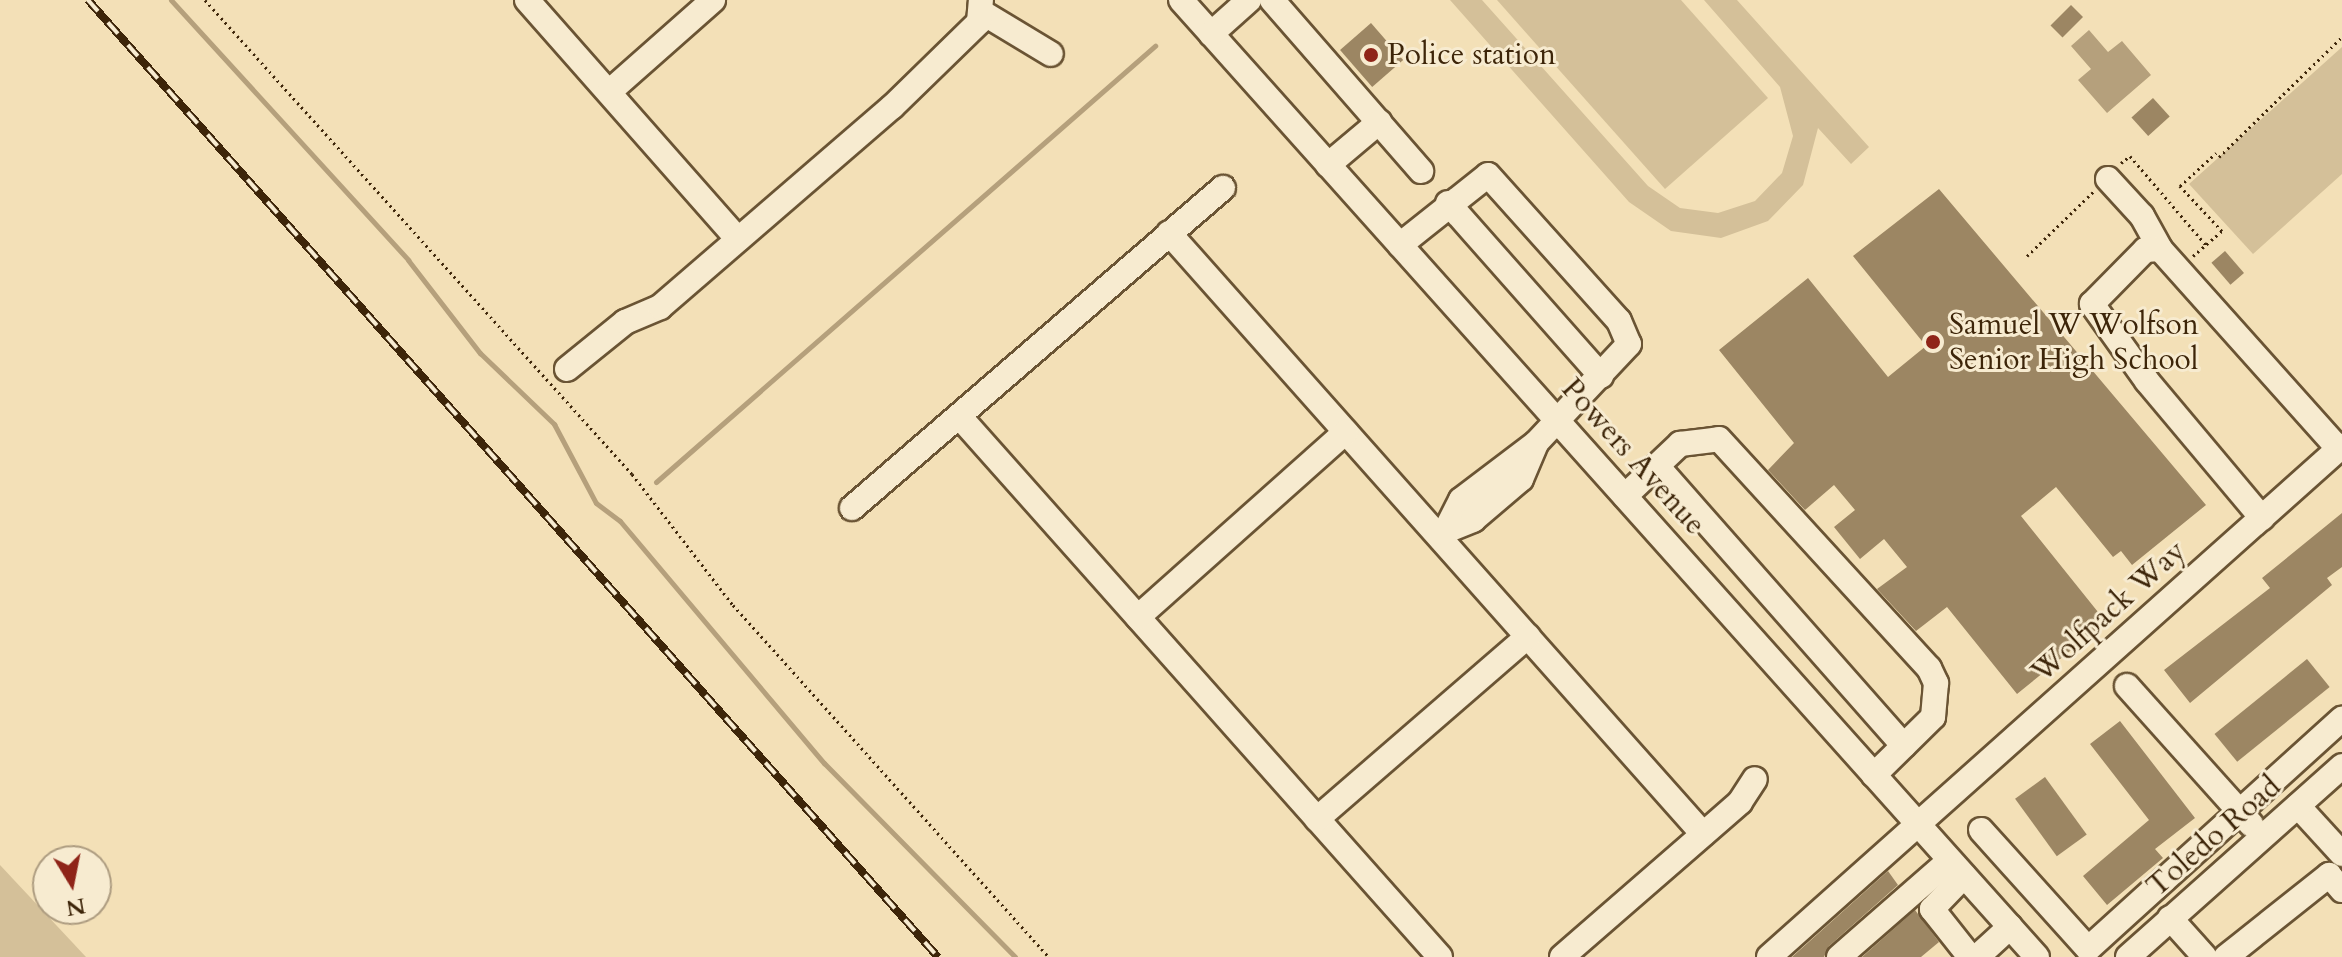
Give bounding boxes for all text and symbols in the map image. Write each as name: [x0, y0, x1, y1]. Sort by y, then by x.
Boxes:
place label: Police station: [1387, 37, 1556, 73]
marker: Police station: [1362, 46, 1380, 64]
place label: Samuel W Wolfson Senior High School: [1949, 307, 2199, 378]
marker: Samuel W Wolfson Senior High School: [1924, 333, 1942, 351]
street label: Powers Avenue: [1553, 371, 1713, 543]
street label: Wolfpack Way: [2025, 533, 2193, 691]
street label: Toledo Road: [2140, 769, 2288, 905]
north arrow: [32, 845, 112, 925]
text: N: [64, 890, 88, 923]

